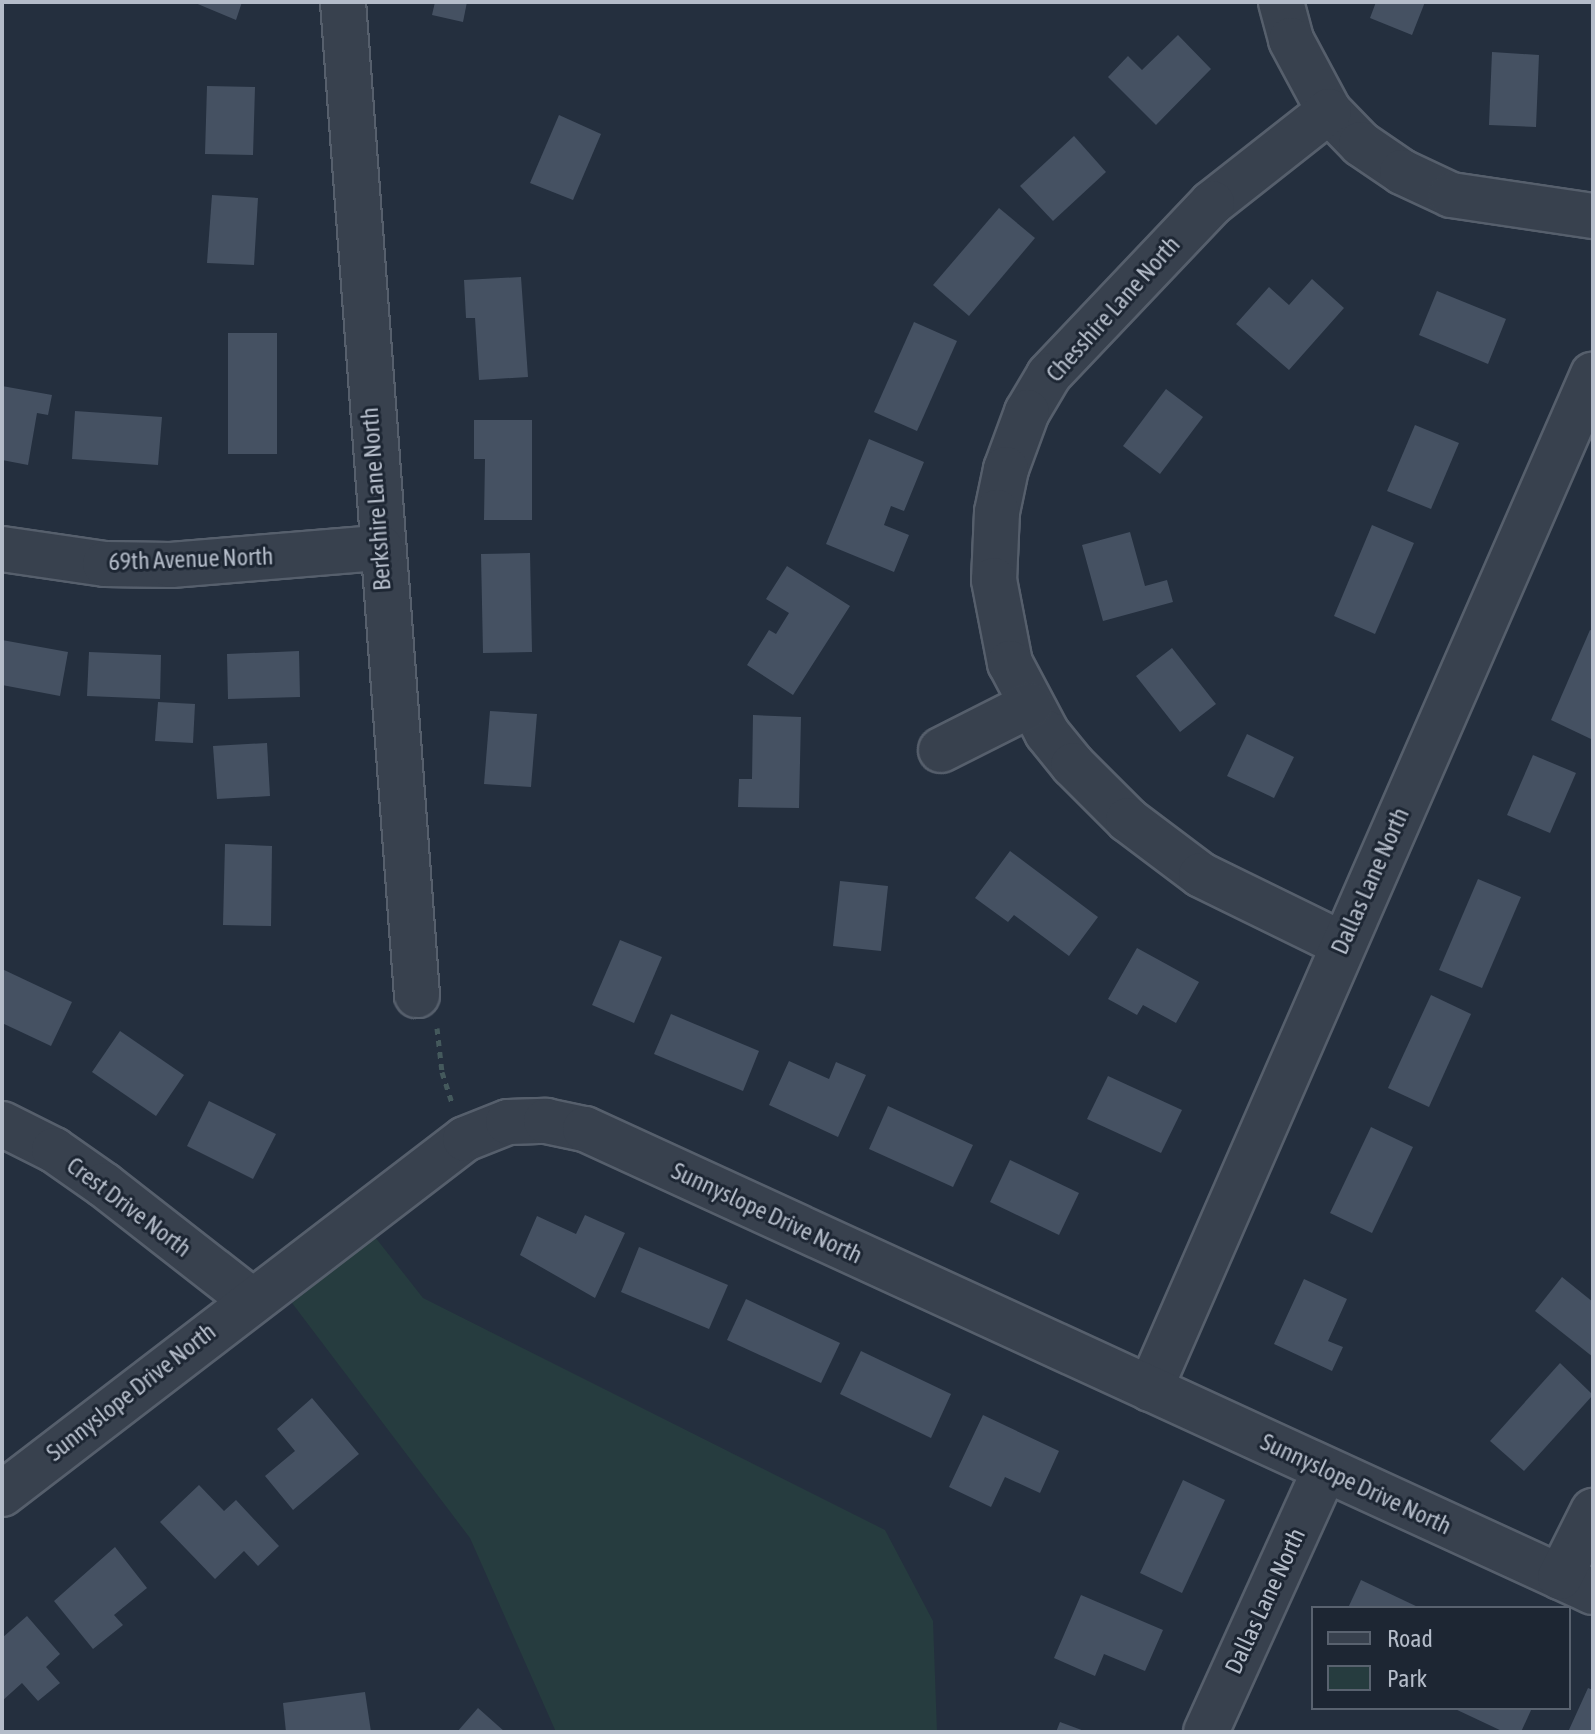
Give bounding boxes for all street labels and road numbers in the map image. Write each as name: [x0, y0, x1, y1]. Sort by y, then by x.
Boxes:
street label: Chesshire Lane North: [1040, 230, 1186, 388]
street label: Berkshire Lane North: [355, 406, 397, 592]
street label: 69th Avenue North: [108, 542, 274, 576]
street label: Dallas Lane North: [1325, 803, 1415, 959]
street label: Crest Drive North: [61, 1151, 197, 1263]
street label: Sunnyslope Drive North: [667, 1156, 867, 1270]
street label: Sunnyslope Drive North: [41, 1317, 221, 1467]
street label: Sunnyslope Drive North: [1256, 1427, 1456, 1541]
street label: Dallas Lane North: [1219, 1524, 1311, 1678]

